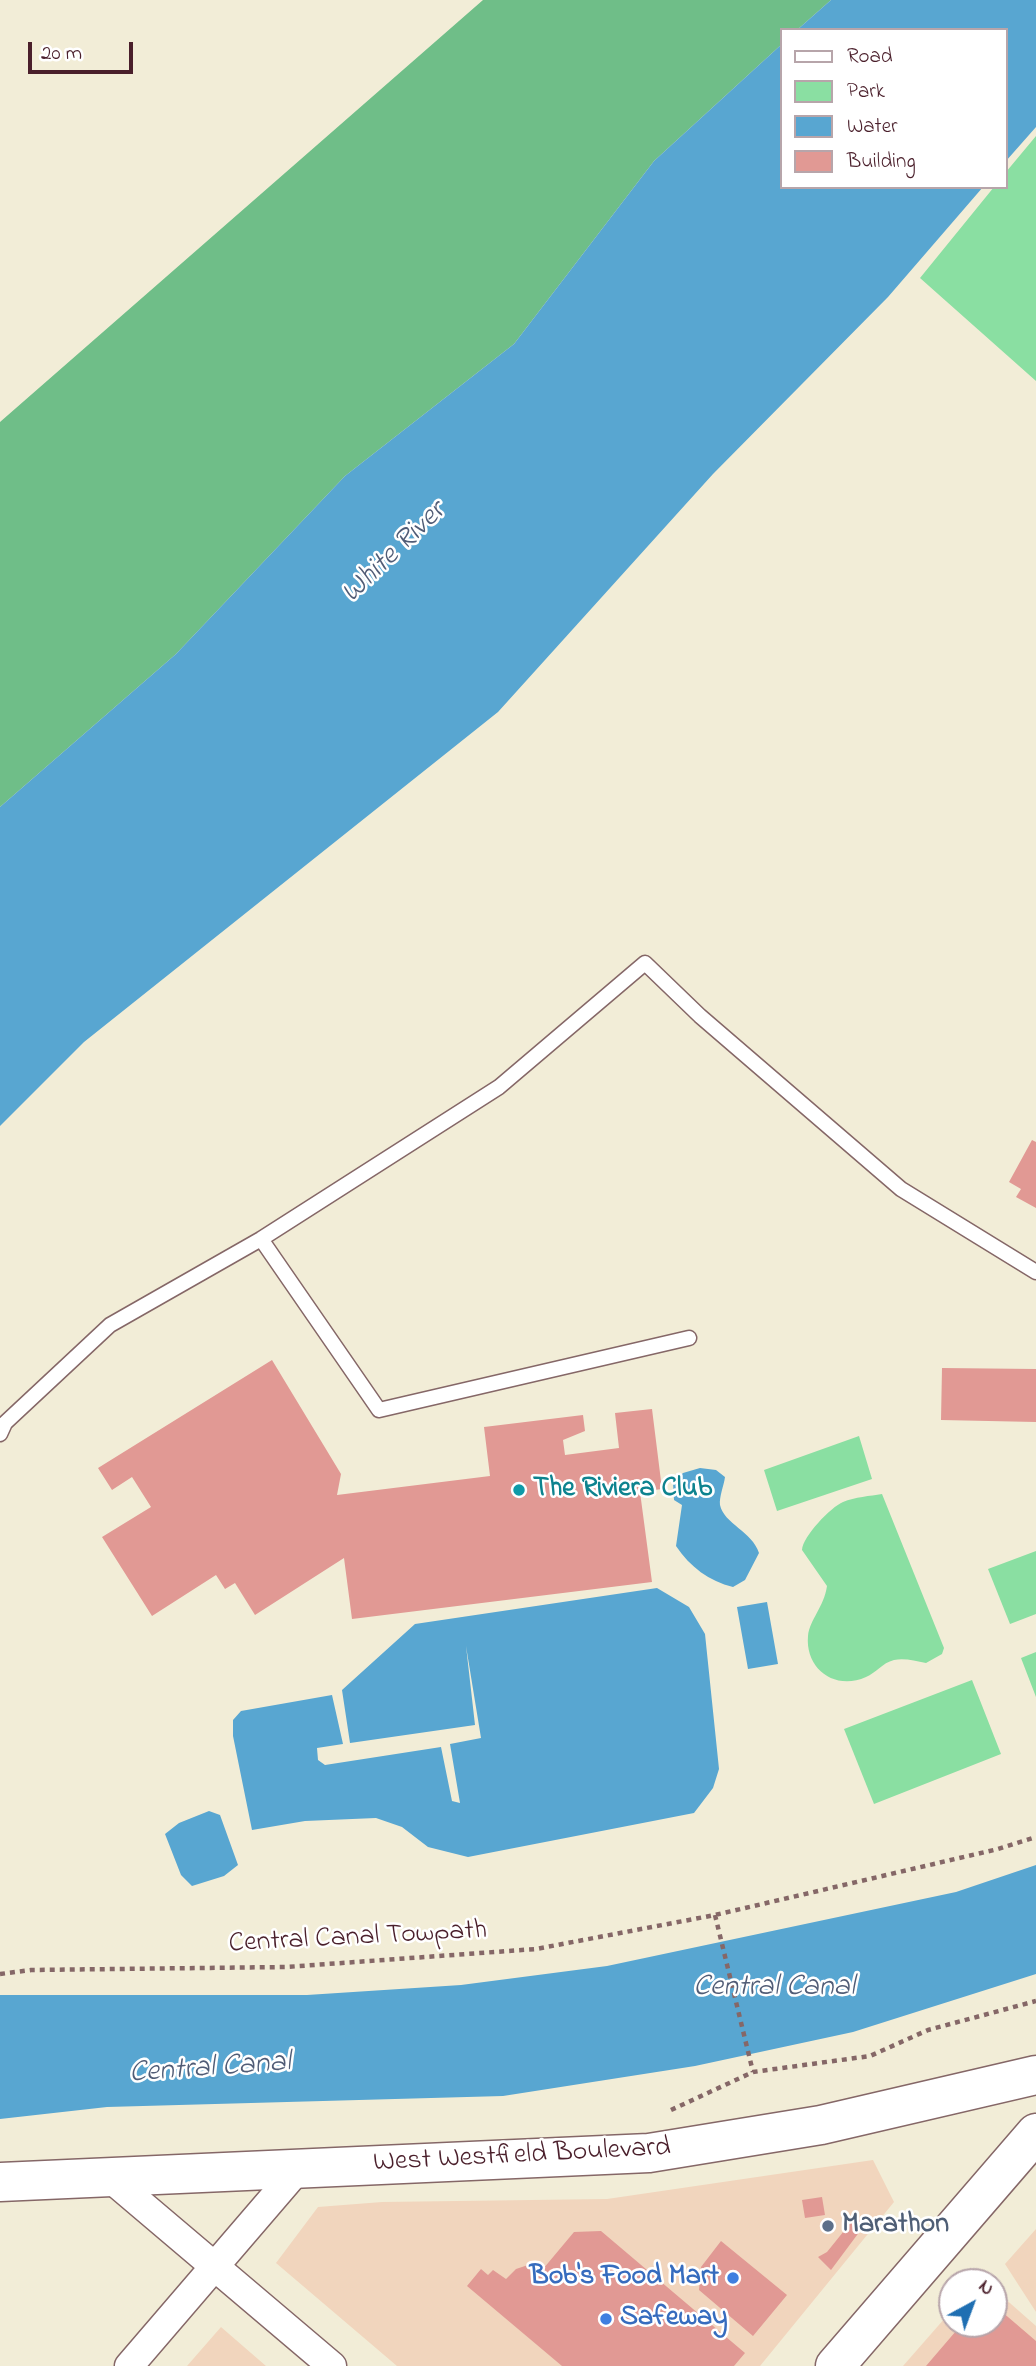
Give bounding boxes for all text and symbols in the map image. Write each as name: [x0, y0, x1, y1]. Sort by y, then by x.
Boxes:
scale bar: [32, 28, 136, 72]
legend: [780, 28, 1008, 189]
text: 20 m: [41, 39, 82, 69]
text: Road: [847, 42, 893, 72]
text: Park: [847, 77, 885, 107]
text: Water: [847, 112, 898, 142]
text: Building: [847, 147, 916, 177]
water label: White River: [335, 496, 455, 612]
place label: The Riviera Club: [533, 1473, 712, 1507]
marker: The Riviera Club: [511, 1482, 527, 1498]
street label: Central Canal Towpath: [228, 1915, 488, 1963]
water label: Central Canal: [693, 1971, 855, 2007]
water label: Central Canal: [128, 2046, 292, 2094]
street label: West Westfield Boulevard: [372, 2132, 672, 2182]
place label: Marathon: [842, 2209, 949, 2243]
marker: Marathon: [820, 2218, 836, 2234]
place label: Bob's Food Mart: [530, 2261, 719, 2295]
north arrow: [938, 2268, 1008, 2338]
marker: Bob's Food Mart: [725, 2270, 741, 2286]
text: N: [972, 2274, 999, 2303]
place label: Safeway: [620, 2302, 728, 2336]
marker: Safeway: [598, 2311, 614, 2327]

